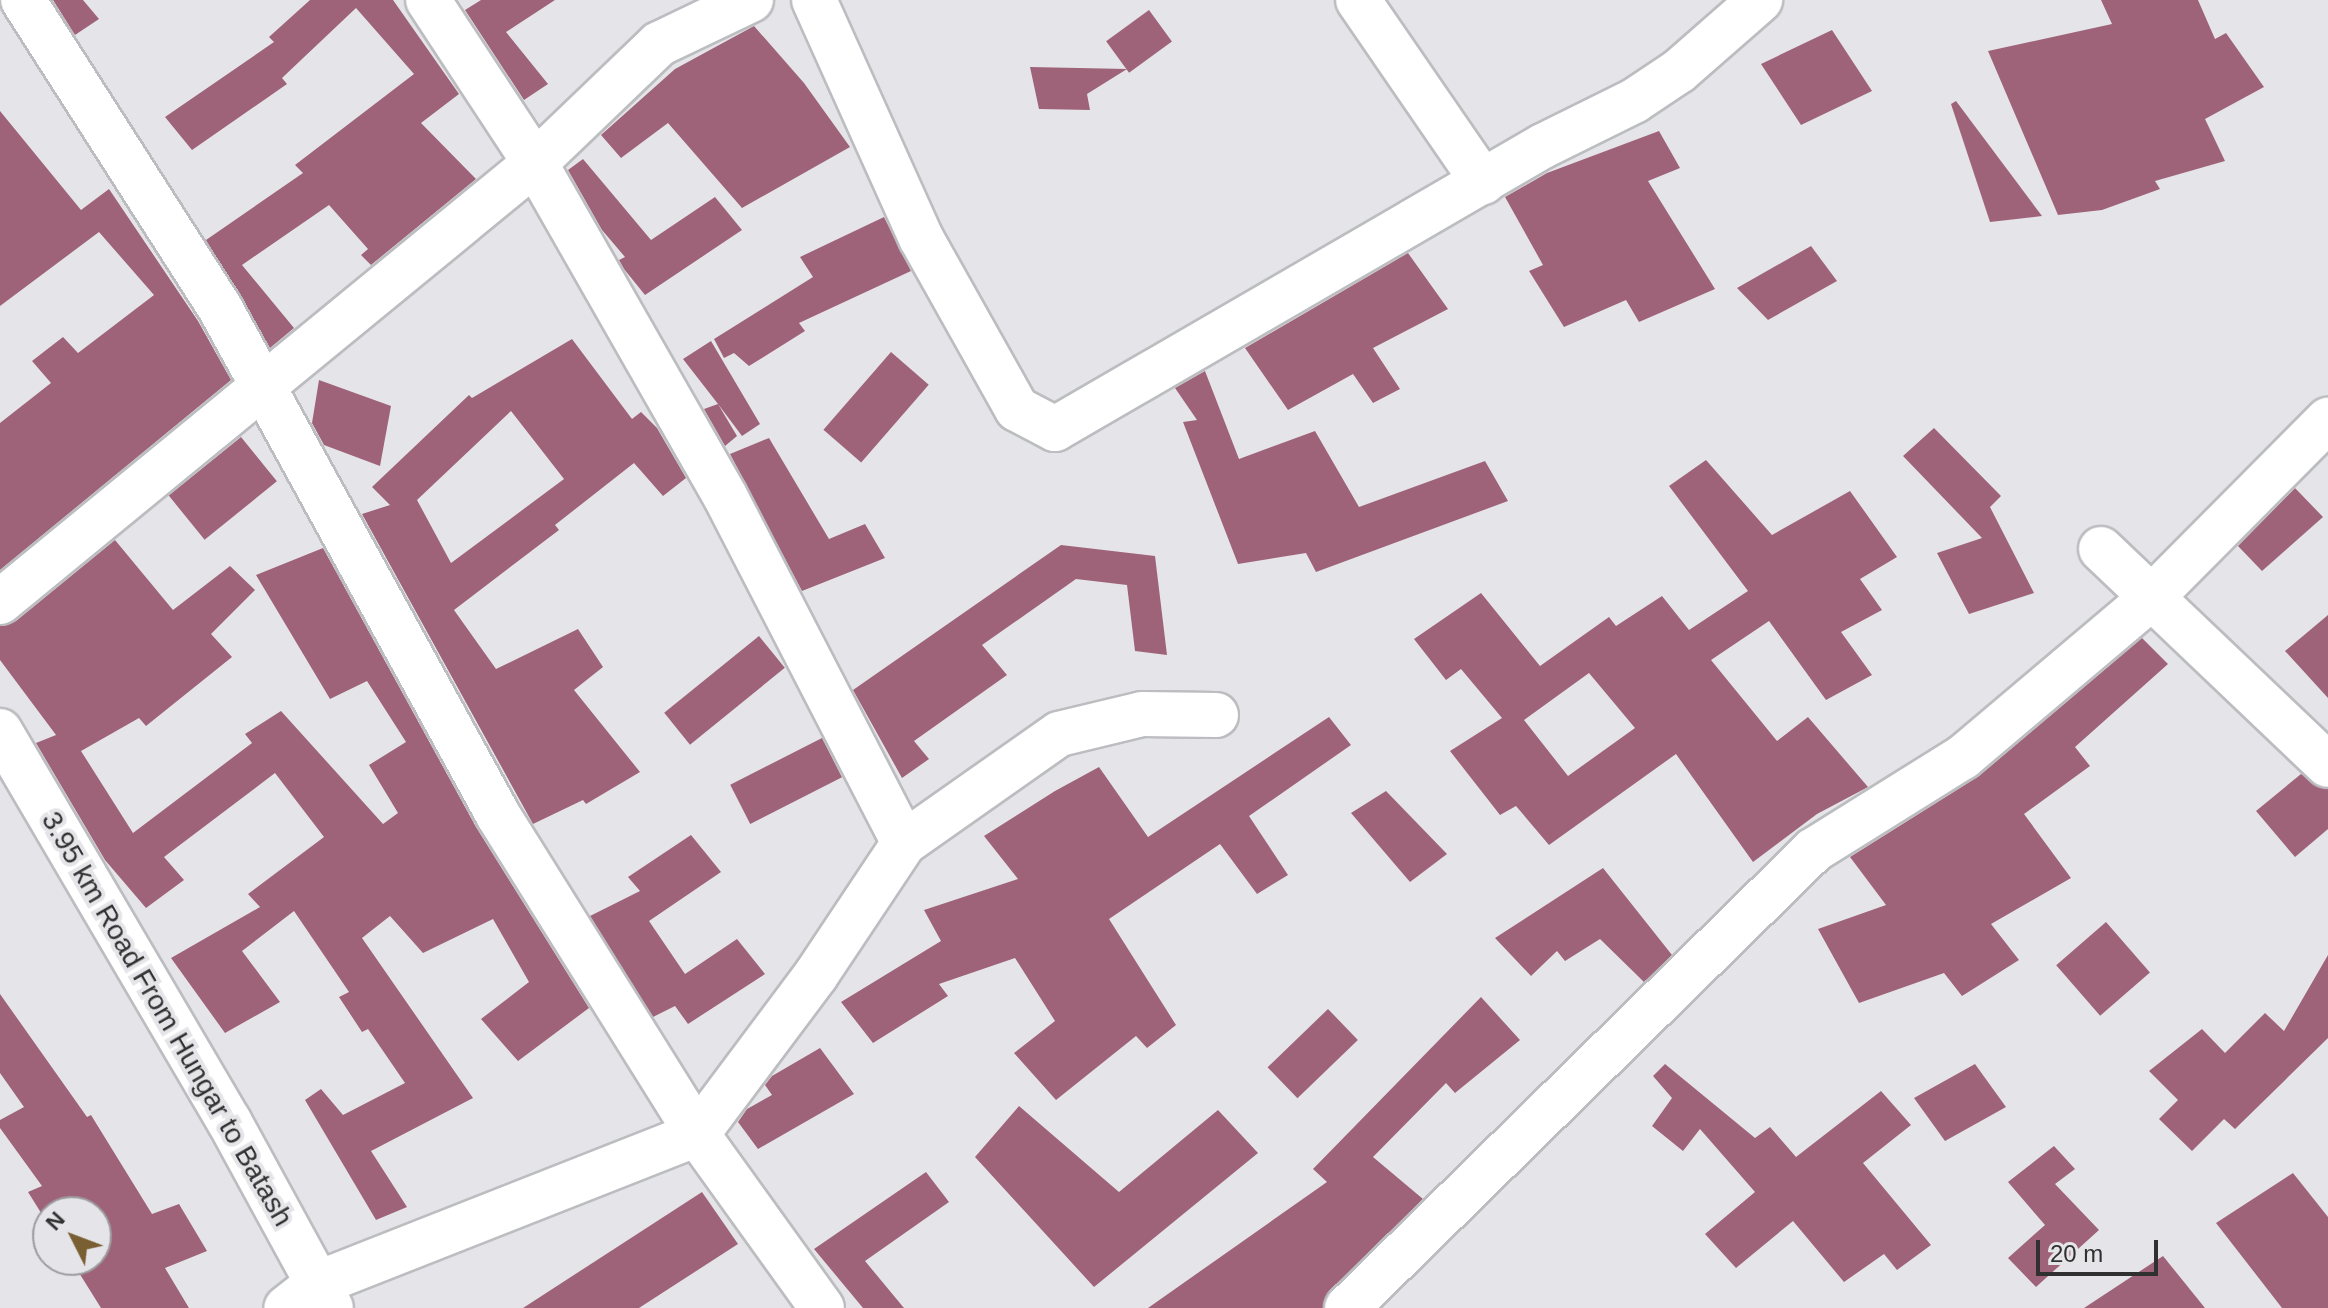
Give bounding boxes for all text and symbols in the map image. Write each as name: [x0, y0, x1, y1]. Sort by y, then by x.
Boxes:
street label: 3.95 km Road From Hungar to Batash: [34, 806, 300, 1232]
north arrow: [32, 1196, 112, 1276]
text: N: [41, 1207, 70, 1235]
scale bar: [2040, 1224, 2162, 1274]
text: 20 m: [2050, 1240, 2103, 1267]

